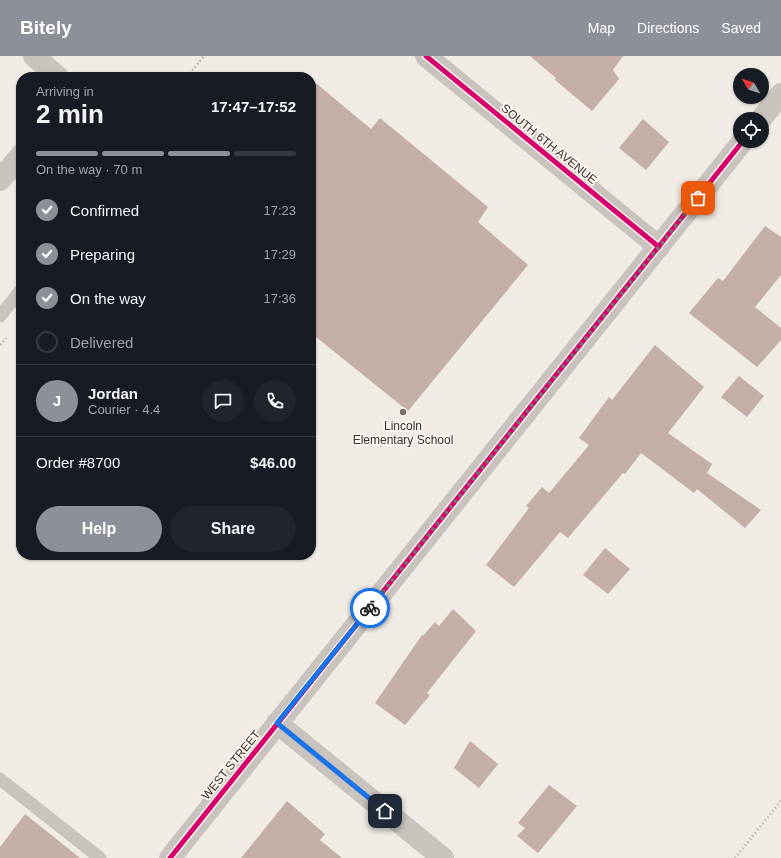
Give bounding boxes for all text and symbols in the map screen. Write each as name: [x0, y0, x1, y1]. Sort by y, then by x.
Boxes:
text: Bitely: [20, 17, 72, 38]
text: Map: [588, 20, 615, 36]
text: Directions: [637, 20, 699, 36]
text: Saved: [721, 20, 761, 36]
north arrow: [733, 68, 769, 104]
map controls: [733, 68, 769, 148]
text: Arriving in: [36, 84, 94, 99]
text: 17:47–17:52: [211, 98, 296, 115]
text: 2 min: [36, 99, 104, 129]
street label: SOUTH 6TH AVENUE: [498, 101, 600, 187]
button: locate: [733, 112, 769, 148]
text: On the way · 70 m: [36, 162, 142, 177]
pin: [681, 181, 715, 215]
icon: bag: [687, 187, 709, 209]
icon: check: [36, 199, 58, 221]
text: Confirmed: [70, 202, 139, 219]
text: 17:23: [263, 203, 296, 218]
icon: check: [36, 243, 58, 265]
text: Preparing: [70, 246, 135, 263]
text: 17:29: [263, 247, 296, 262]
icon: check: [36, 287, 58, 309]
text: On the way: [70, 290, 146, 307]
text: 17:36: [263, 291, 296, 306]
text: Delivered: [70, 334, 133, 351]
button: chat: [202, 380, 244, 422]
button: phone: [254, 380, 296, 422]
text: Jordan: [88, 385, 138, 402]
text: J: [53, 392, 61, 409]
text: Courier · 4.4: [88, 402, 160, 417]
marker: Lincoln Elementary School: [398, 407, 408, 417]
place label: Lincoln Elementary School: [353, 419, 453, 447]
text: Order #8700: [36, 454, 120, 471]
text: $46.00: [250, 454, 296, 471]
button: Help: [36, 506, 162, 552]
button: Share: [170, 506, 296, 552]
courier: [350, 588, 390, 628]
icon: bike: [359, 597, 381, 619]
street label: WEST STREET: [199, 727, 264, 802]
pin: [368, 794, 402, 828]
icon: home: [374, 800, 396, 822]

